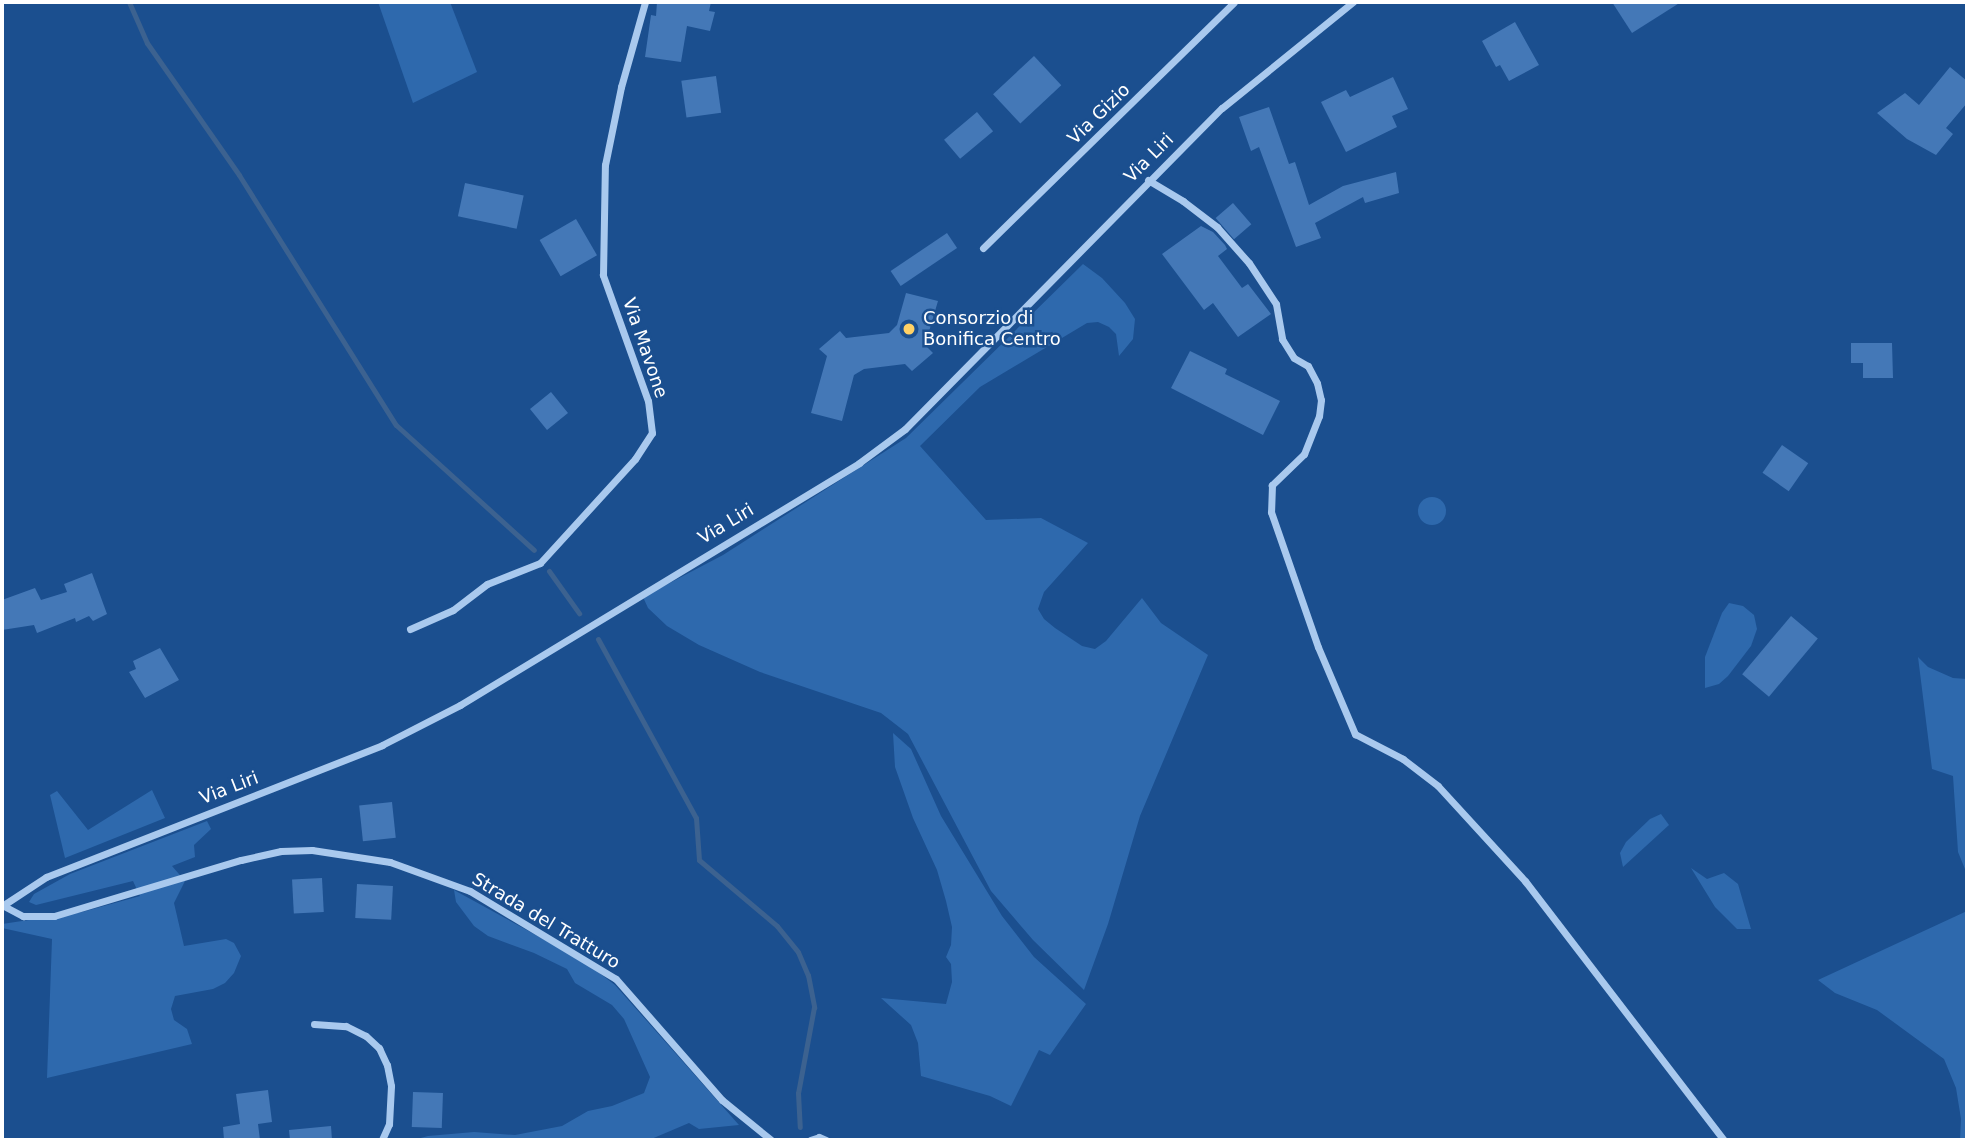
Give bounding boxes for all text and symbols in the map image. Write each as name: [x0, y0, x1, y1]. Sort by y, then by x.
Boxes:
street label: Via Gizio: [1063, 79, 1135, 149]
street label: Via Liri: [1120, 129, 1178, 187]
street label: Via Mavone: [618, 295, 672, 401]
place label: Consorzio di Bonifica Centro: [923, 308, 1061, 350]
marker: Consorzio di Bonifica Centro: [901, 321, 917, 337]
street label: Via Liri: [694, 499, 758, 549]
street label: Via Liri: [197, 767, 261, 809]
street label: Strada del Tratturo: [468, 868, 624, 974]

